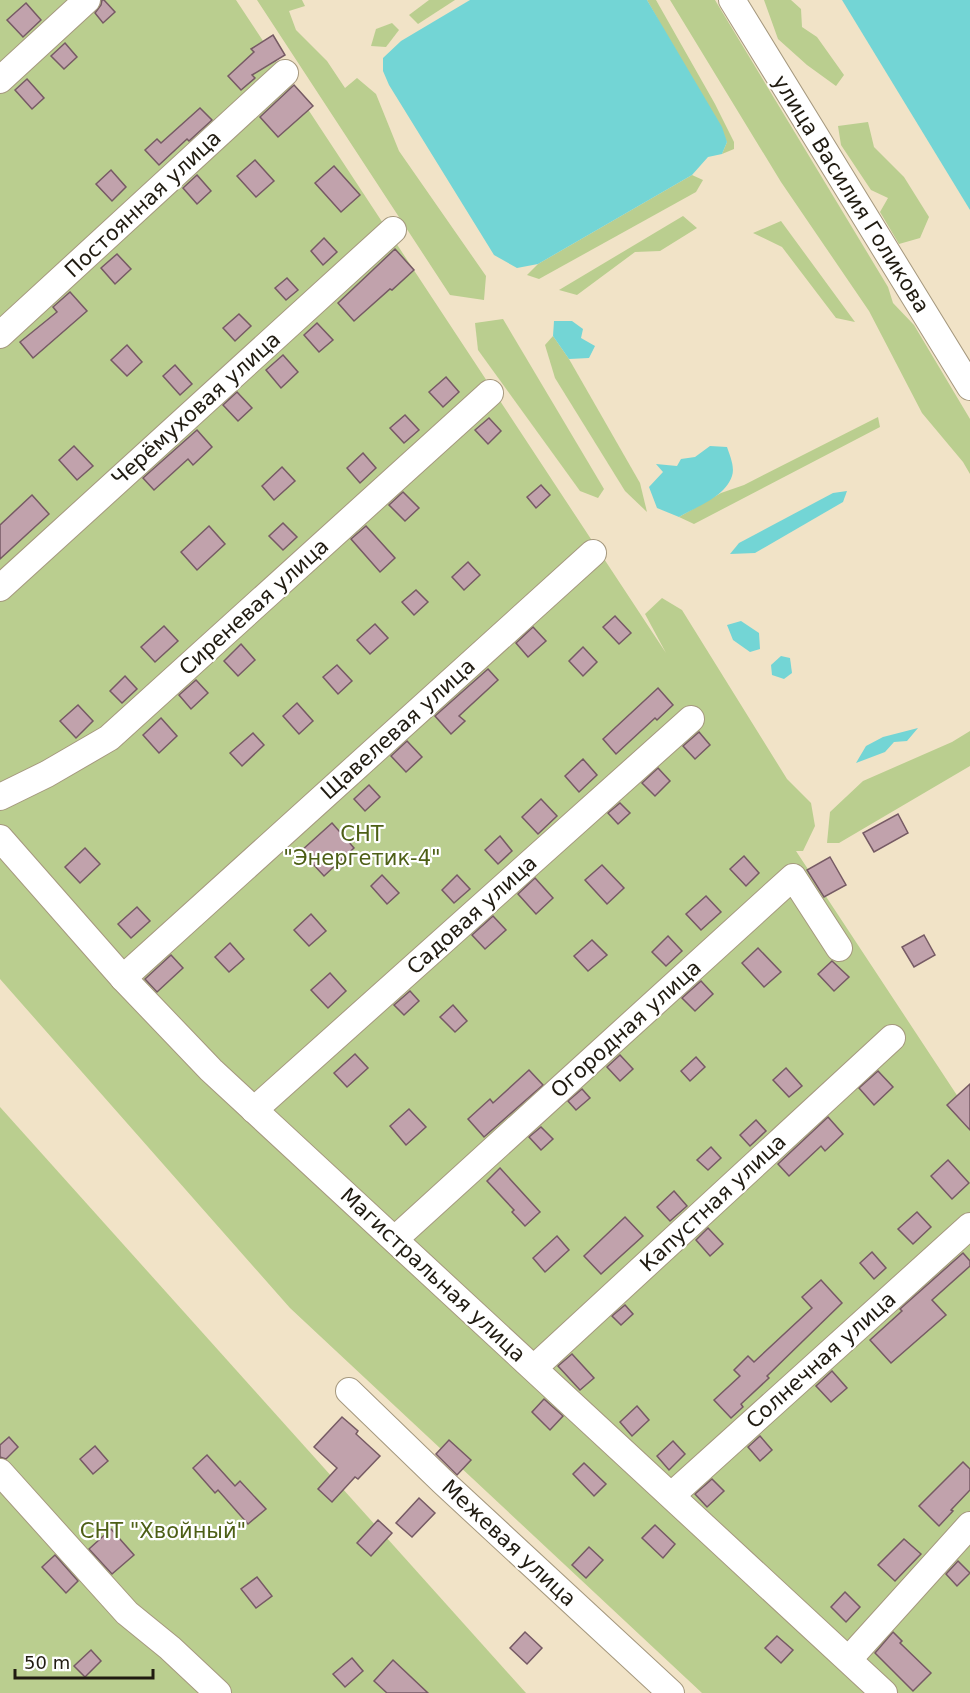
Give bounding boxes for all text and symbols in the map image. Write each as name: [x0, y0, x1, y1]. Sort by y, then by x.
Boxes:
street label: улица Василия Голикова: [768, 71, 934, 317]
street label: Постоянная улица: [60, 126, 226, 282]
street label: Черёмуховая улица: [107, 327, 285, 491]
street label: Сиреневая улица: [174, 534, 334, 680]
street label: Щавелевая улица: [316, 654, 480, 804]
park label: СНТ "Энергетик-4": [283, 822, 441, 870]
street label: Садовая улица: [402, 851, 542, 979]
street label: Огородная улица: [546, 955, 706, 1103]
street label: Капустная улица: [635, 1129, 791, 1277]
street label: Магистральная улица: [336, 1183, 530, 1367]
street label: Солнечная улица: [741, 1287, 901, 1433]
street label: Межевая улица: [437, 1475, 581, 1611]
park label: СНТ "Хвойный": [80, 1519, 246, 1543]
scale bar: [15, 1642, 153, 1680]
text: 50 m: [24, 1652, 70, 1673]

